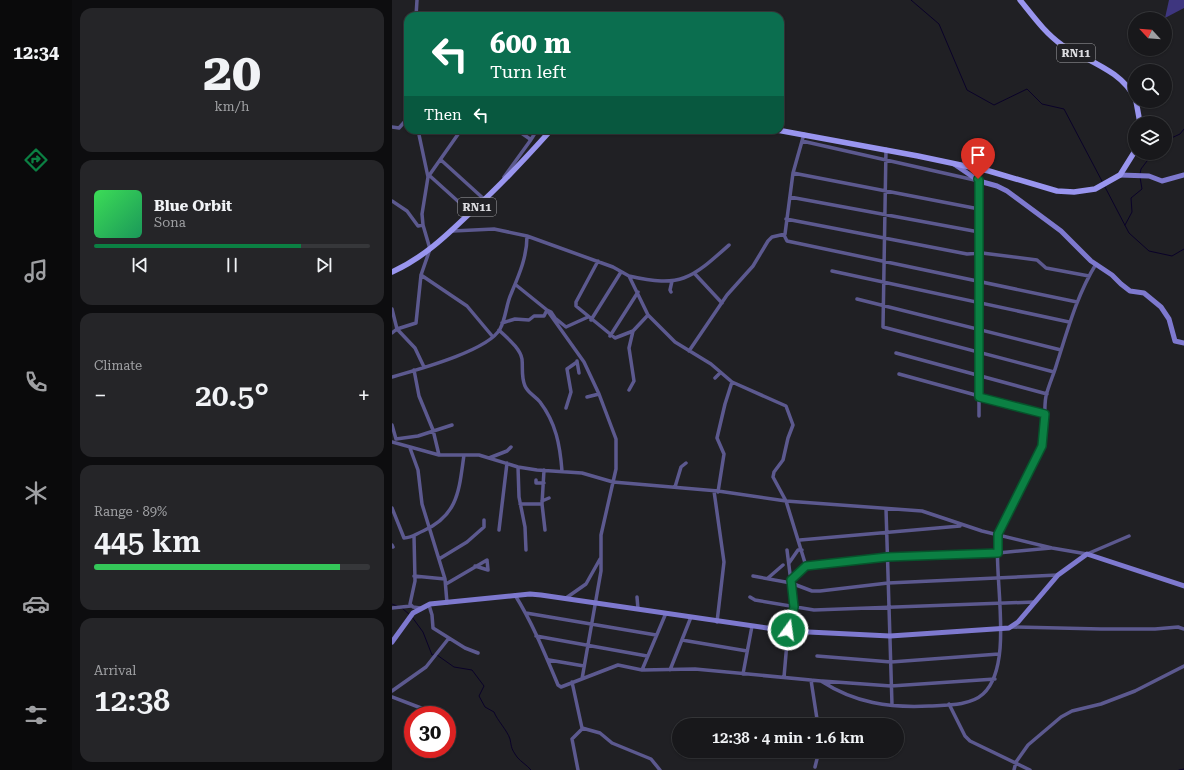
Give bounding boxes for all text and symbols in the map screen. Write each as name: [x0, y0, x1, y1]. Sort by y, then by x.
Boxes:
north arrow: [1128, 12, 1172, 56]
map controls: [1128, 12, 1172, 160]
text: 600 m: [490, 27, 571, 60]
icon: left: [424, 28, 476, 80]
text: 12:34: [13, 42, 59, 63]
text: 20: [203, 42, 261, 103]
road number: RN11: [1057, 44, 1095, 62]
text: Turn left: [490, 61, 566, 82]
button: search: [1128, 64, 1172, 108]
text: km/h: [215, 99, 249, 114]
icon: left: [470, 104, 492, 126]
text: Then: [424, 106, 462, 124]
button: layers: [1128, 116, 1172, 160]
pin: [961, 138, 995, 179]
icon: arrive: [967, 144, 989, 166]
icon: directions: [22, 146, 50, 174]
text: Blue Orbit: [154, 197, 232, 215]
road number: RN11: [458, 198, 496, 216]
text: Sona: [154, 215, 186, 230]
icon: previous: [129, 254, 151, 276]
icon: pause: [221, 254, 243, 276]
icon: next: [313, 254, 335, 276]
icon: music: [22, 257, 50, 285]
text: Climate: [94, 358, 142, 373]
icon: phone: [22, 368, 50, 396]
text: 20.5°: [195, 378, 269, 413]
text: −: [94, 383, 106, 408]
text: +: [358, 383, 370, 408]
icon: climate: [22, 479, 50, 507]
text: Range · 89%: [94, 504, 167, 519]
text: 445 km: [94, 524, 201, 559]
icon: car: [22, 590, 50, 618]
position arrow: [767, 609, 809, 651]
text: Arrival: [94, 663, 136, 678]
text: 12:38: [94, 683, 170, 718]
icon: filters: [22, 701, 50, 729]
speed limit sign: 30: [404, 706, 456, 758]
text: 12:38 · 4 min · 1.6 km: [712, 729, 864, 747]

